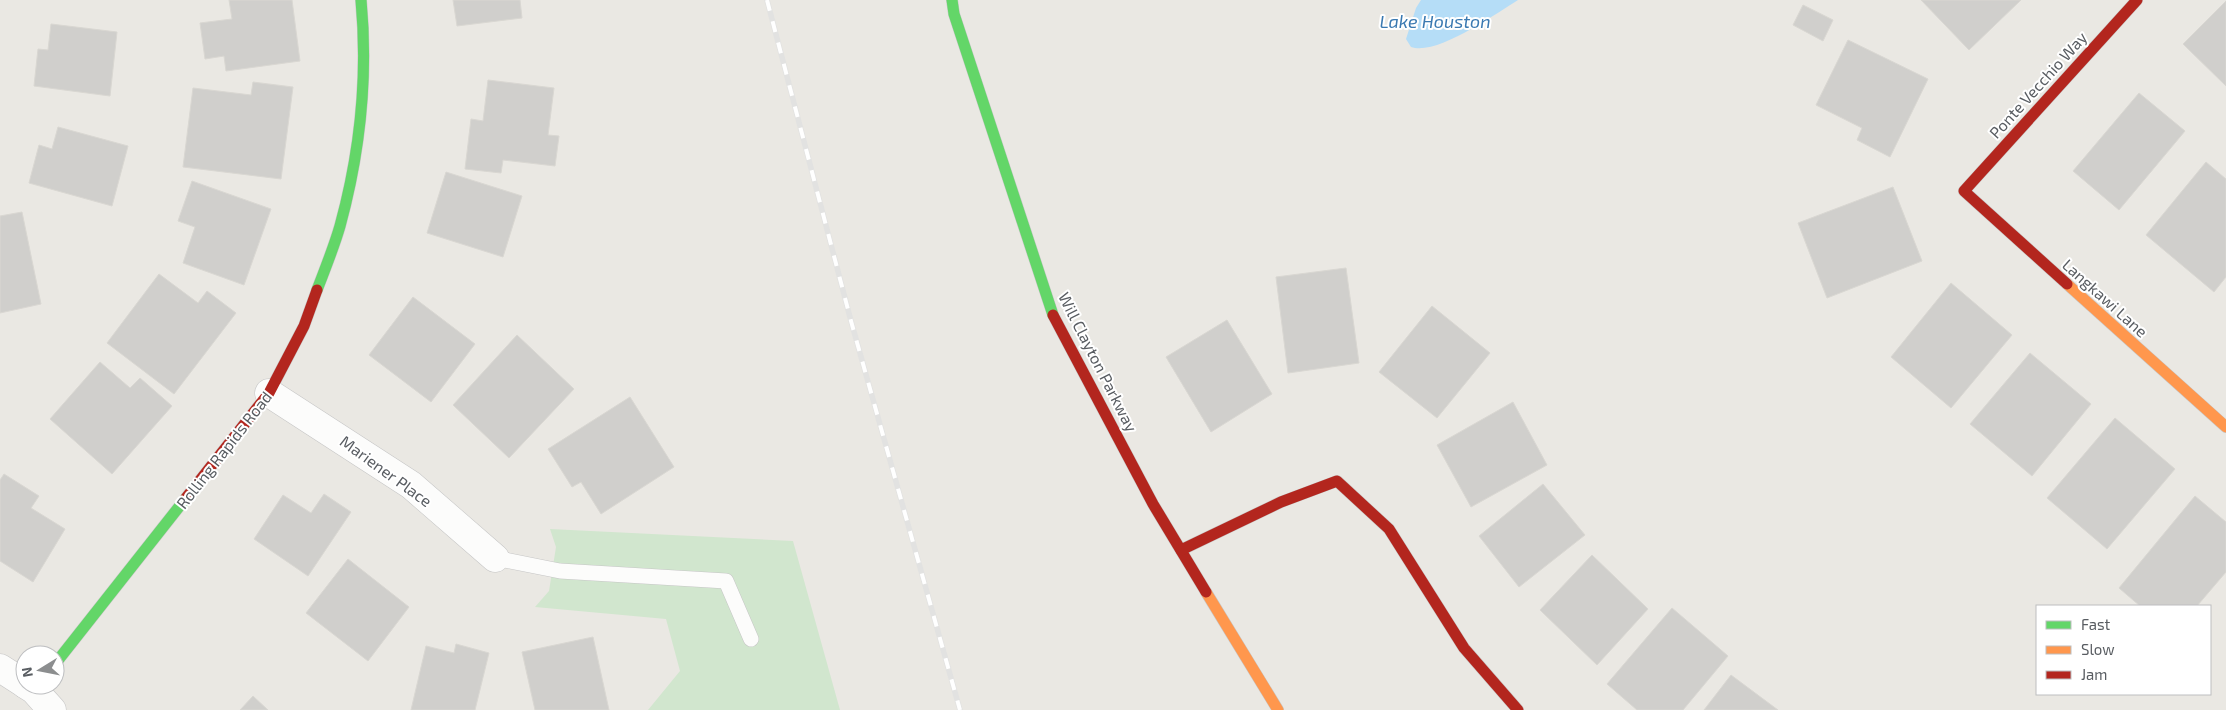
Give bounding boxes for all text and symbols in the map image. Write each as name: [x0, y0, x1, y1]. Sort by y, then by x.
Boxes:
water label: Lake Houston: [1379, 10, 1491, 32]
street label: Ponte Vecchio Way: [1985, 27, 2091, 142]
street label: Langkawi Lane: [2059, 255, 2152, 341]
street label: Will Clayton Parkway: [1055, 289, 1142, 435]
street label: Rolling Rapids Road: [172, 387, 275, 512]
street label: Mariener Place: [337, 431, 436, 510]
legend: [2036, 605, 2211, 695]
text: Fast: [2081, 615, 2111, 633]
text: Slow: [2081, 640, 2115, 658]
north arrow: [15, 645, 65, 695]
text: Jam: [2081, 665, 2107, 683]
text: N: [17, 666, 36, 679]

